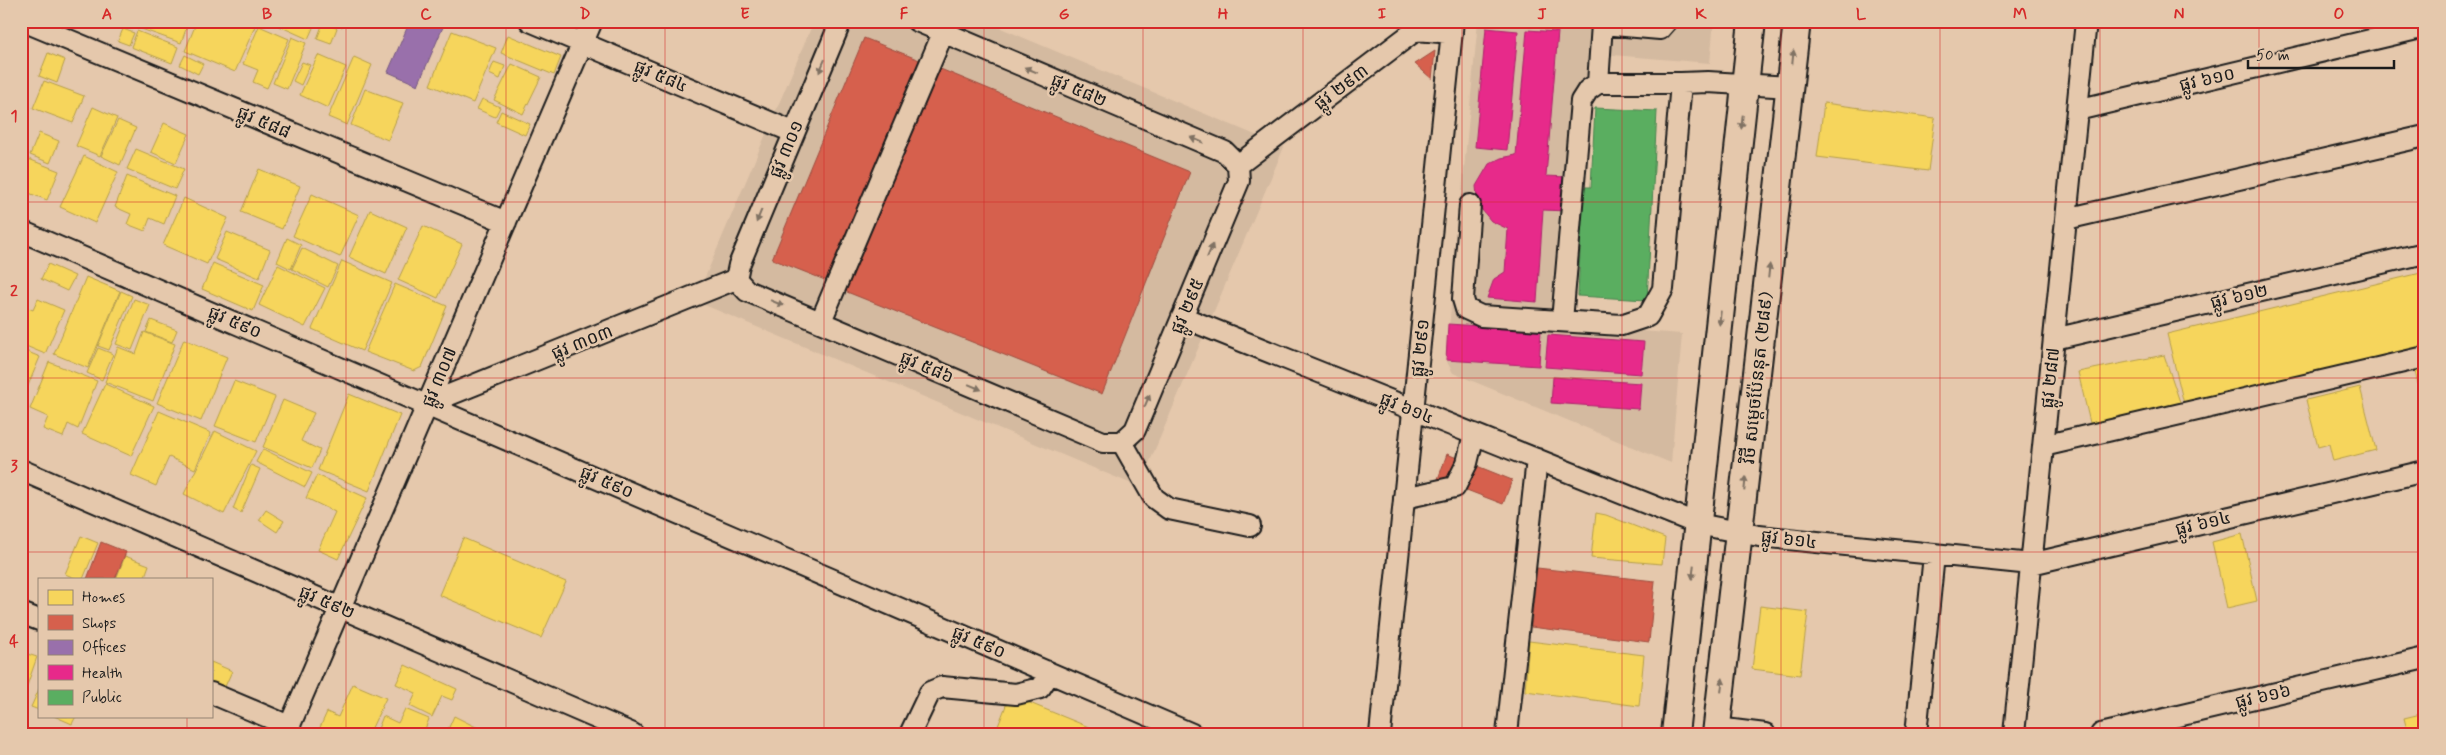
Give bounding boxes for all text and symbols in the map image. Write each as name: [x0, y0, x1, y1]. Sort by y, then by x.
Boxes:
text: A: [102, 4, 112, 25]
text: B: [262, 4, 272, 25]
text: C: [420, 4, 432, 25]
text: D: [579, 4, 591, 25]
text: E: [740, 4, 750, 25]
text: F: [900, 4, 909, 25]
text: G: [1059, 4, 1070, 25]
text: H: [1218, 4, 1229, 25]
text: I: [1378, 4, 1387, 25]
text: J: [1537, 4, 1547, 25]
text: K: [1695, 4, 1707, 25]
text: L: [1856, 4, 1867, 25]
text: M: [2013, 4, 2027, 25]
text: N: [2174, 4, 2184, 25]
text: O: [2334, 4, 2345, 25]
scale bar: [2248, 38, 2395, 70]
text: 50 m: [2256, 46, 2290, 66]
one-way arrow: [1789, 49, 1797, 65]
street label: ផ្លូវ ៥៨៤: [629, 55, 691, 102]
one-way arrow: [817, 59, 825, 73]
street label: ផ្លូវ ២៩៣: [1309, 59, 1376, 119]
street label: ផ្លូវ ៦១០: [2177, 62, 2238, 101]
one-way arrow: [1024, 65, 1038, 73]
street label: ផ្លូវ ៥៨២: [1046, 68, 1110, 116]
street label: ផ្លូវ ៥៨៨: [232, 101, 294, 148]
text: 1: [10, 106, 18, 127]
one-way arrow: [1738, 114, 1746, 130]
street label: ផ្លូវ ៣០១: [764, 117, 813, 183]
one-way arrow: [1189, 136, 1204, 144]
one-way arrow: [754, 209, 762, 223]
one-way arrow: [1206, 244, 1214, 258]
one-way arrow: [1765, 262, 1773, 278]
street label: ផ្លូវ ២៩៥: [1165, 275, 1213, 339]
street label: ផ្លូវ ៦១២: [2208, 279, 2271, 318]
text: 2: [10, 281, 18, 302]
street label: វិថី សម្តេចប៉ែននុត (២៨៩): [1736, 290, 1779, 466]
one-way arrow: [770, 300, 784, 308]
street label: ផ្លូវ ៥៩០: [203, 301, 265, 348]
one-way arrow: [1716, 311, 1724, 327]
street label: ផ្លូវ ២៩១: [1406, 318, 1439, 379]
street label: ផ្លូវ ៣០៣: [548, 320, 618, 369]
street label: ផ្លូវ ៣០៧: [417, 344, 466, 412]
street label: ផ្លូវ ៥៨៦: [895, 346, 957, 393]
street label: ផ្លូវ ២៨៧: [2036, 346, 2069, 410]
one-way arrow: [968, 384, 982, 392]
street label: ផ្លូវ ៦១៤: [1375, 387, 1437, 434]
one-way arrow: [1143, 394, 1151, 408]
text: 3: [10, 456, 18, 477]
street label: ផ្លូវ ៥៩០: [575, 461, 637, 508]
one-way arrow: [1741, 476, 1749, 492]
street label: ផ្លូវ ៦១៤: [2173, 506, 2234, 545]
street label: ផ្លូវ ៦១៤: [1759, 525, 1818, 559]
one-way arrow: [1689, 564, 1697, 580]
legend: [38, 578, 212, 718]
street label: ផ្លូវ ៥៩២: [294, 580, 358, 628]
text: Homes: [82, 588, 125, 608]
text: Shops: [82, 614, 117, 634]
street label: ផ្លូវ ៥៩០: [947, 621, 1009, 668]
text: 4: [9, 631, 19, 652]
text: Offices: [82, 638, 126, 658]
text: Health: [82, 664, 123, 684]
one-way arrow: [1718, 677, 1726, 693]
street label: ផ្លូវ ៦១៦: [2233, 679, 2294, 718]
text: Public: [82, 688, 122, 708]

